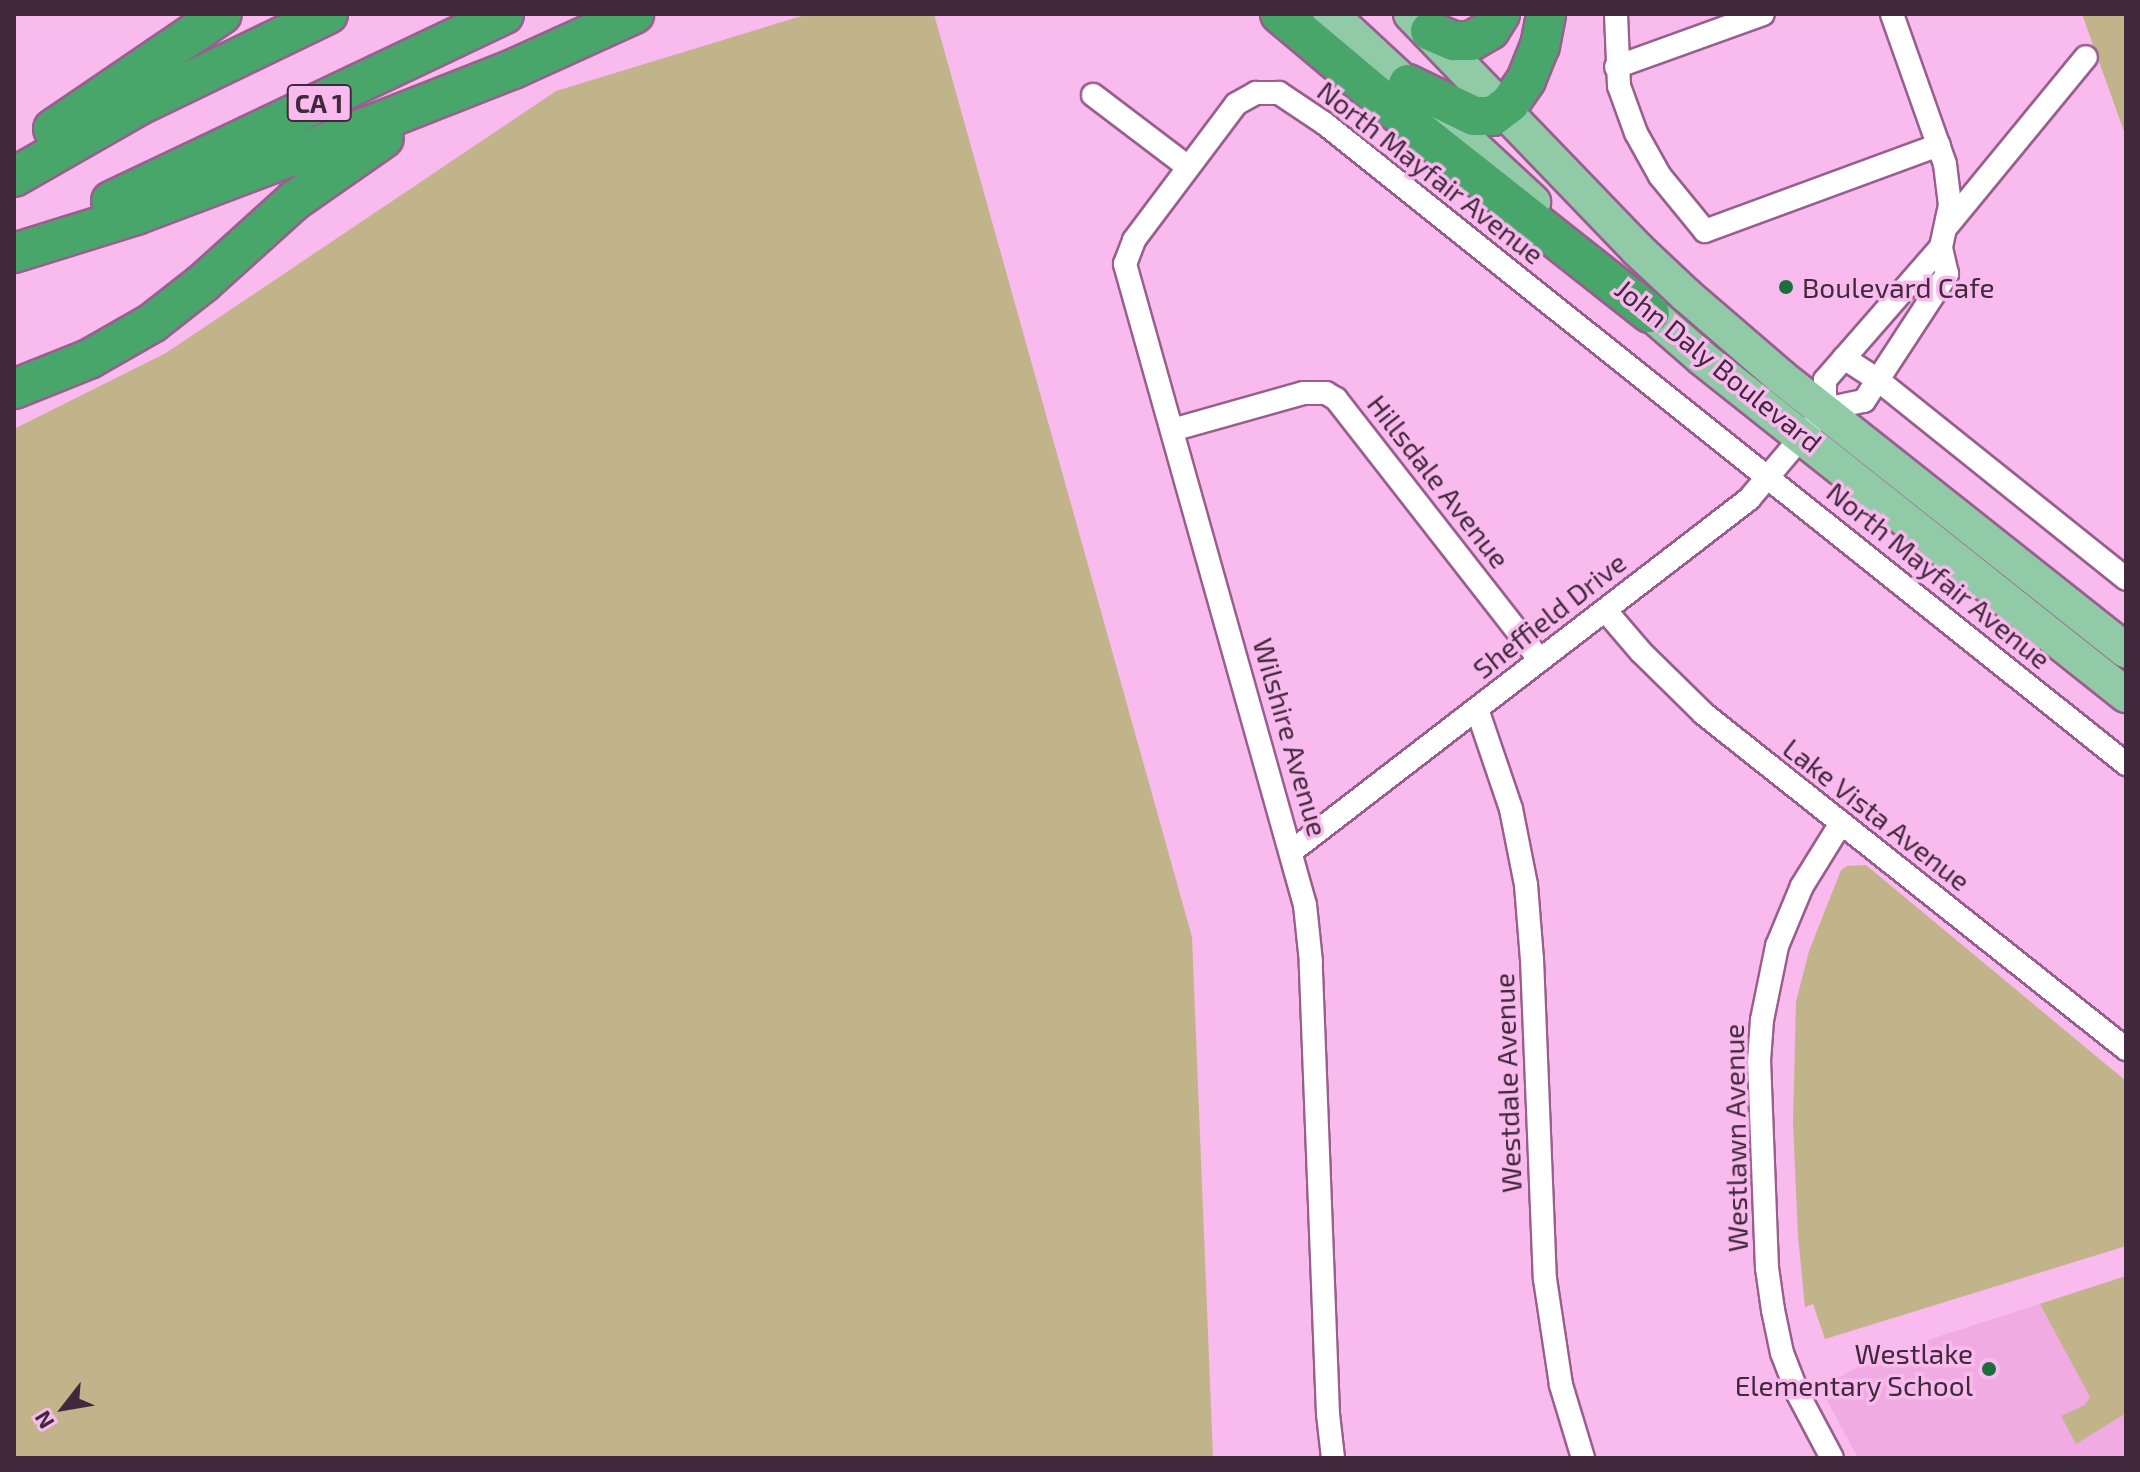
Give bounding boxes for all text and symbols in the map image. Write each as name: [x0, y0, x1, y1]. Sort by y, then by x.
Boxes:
street label: North Mayfair Avenue: [1311, 73, 1551, 271]
road number: CA 1: [285, 81, 353, 125]
place label: Boulevard Cafe: [1802, 270, 1995, 304]
street label: John Daly Boulevard: [1609, 271, 1829, 459]
marker: Boulevard Cafe: [1777, 278, 1795, 296]
street label: Hillsdale Avenue: [1361, 387, 1517, 575]
street label: North Mayfair Avenue: [1820, 474, 2058, 676]
street label: Sheffield Drive: [1466, 545, 1632, 685]
street label: Wilshire Avenue: [1247, 634, 1335, 840]
street label: Lake Vista Avenue: [1776, 730, 1978, 898]
street label: Westdale Avenue: [1486, 972, 1528, 1194]
street label: Westlawn Avenue: [1716, 1023, 1754, 1253]
place label: Westlake Elementary School: [1734, 1336, 1973, 1402]
marker: Westlake Elementary School: [1980, 1360, 1998, 1378]
north arrow: [24, 1368, 104, 1448]
text: N: [28, 1407, 59, 1434]

